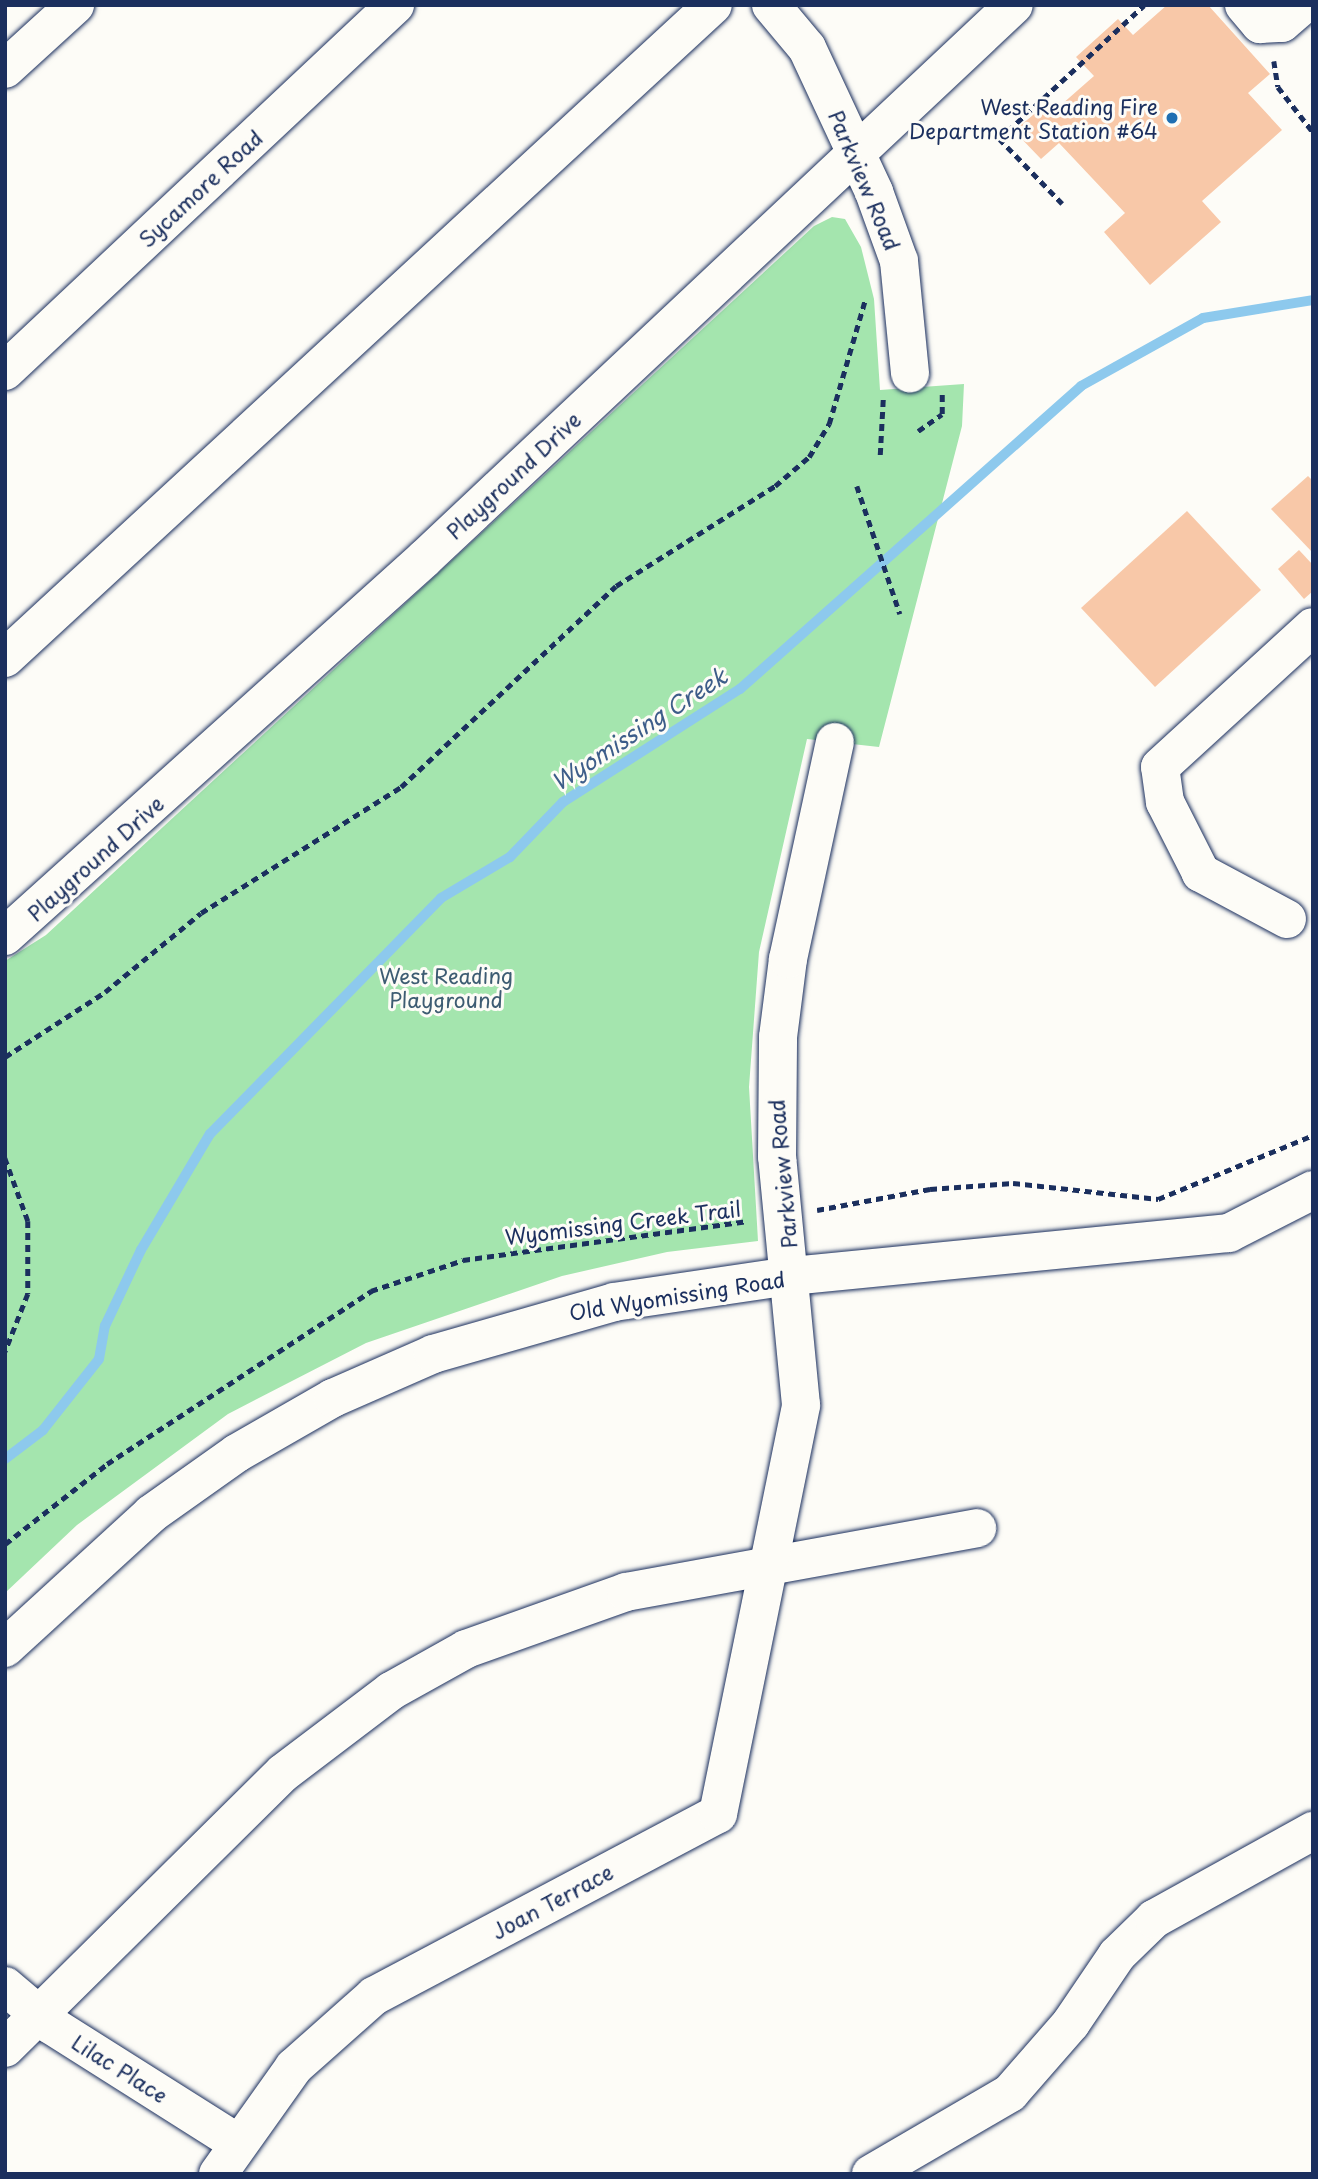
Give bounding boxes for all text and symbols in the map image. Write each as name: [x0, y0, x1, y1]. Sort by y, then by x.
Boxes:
place label: West Reading Fire Department Station #64: [908, 93, 1158, 143]
street label: Parkview Road: [824, 107, 906, 253]
marker: West Reading Fire Department Station #64: [1164, 110, 1180, 126]
street label: Sycamore Road: [134, 125, 266, 251]
street label: Playground Drive: [441, 406, 585, 544]
water label: Wyomissing Creek: [546, 662, 732, 796]
street label: Playground Drive: [22, 790, 168, 926]
park label: West Reading Playground: [378, 962, 514, 1012]
street label: Parkview Road: [763, 1099, 801, 1249]
street label: Wyomissing Creek Trail: [502, 1195, 744, 1249]
street label: Old Wyomissing Road: [567, 1265, 787, 1325]
street label: Joan Terrace: [488, 1859, 616, 1943]
street label: Lilac Place: [68, 2029, 172, 2107]

